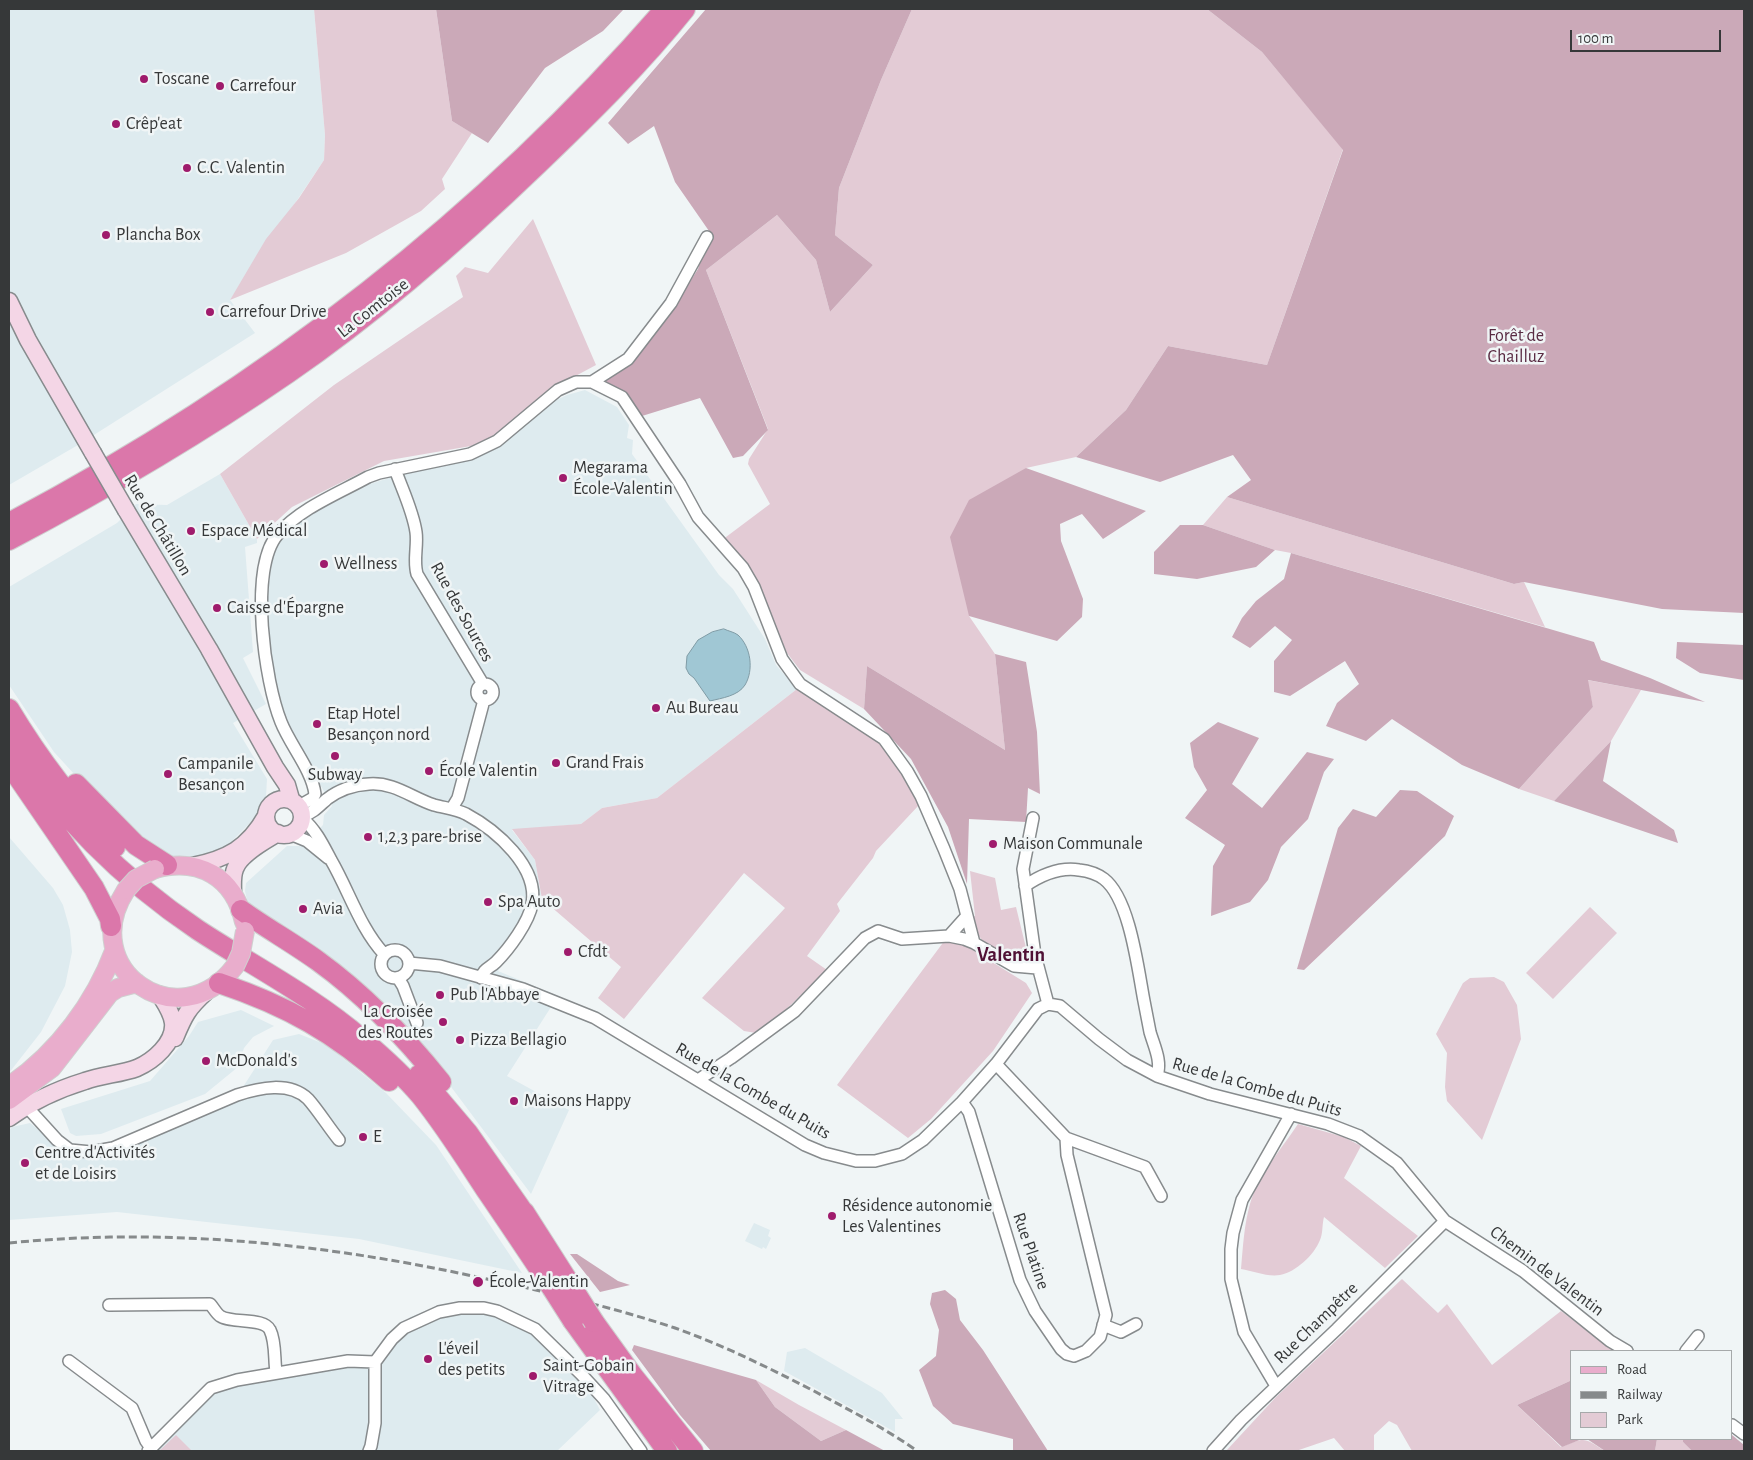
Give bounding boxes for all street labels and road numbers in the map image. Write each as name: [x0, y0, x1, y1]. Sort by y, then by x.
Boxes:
street label: La Comtoise: [333, 273, 413, 343]
street label: Rue de Châtillon: [119, 470, 197, 580]
street label: Rue des Sources: [426, 558, 498, 666]
street label: Rue de la Combe du Puits: [672, 1038, 834, 1144]
street label: Rue de la Combe du Puits: [1170, 1052, 1344, 1122]
street label: Rue Platine: [1008, 1210, 1054, 1292]
street label: Chemin de Valentin: [1486, 1221, 1608, 1321]
street label: Rue Champêtre: [1269, 1278, 1363, 1368]

